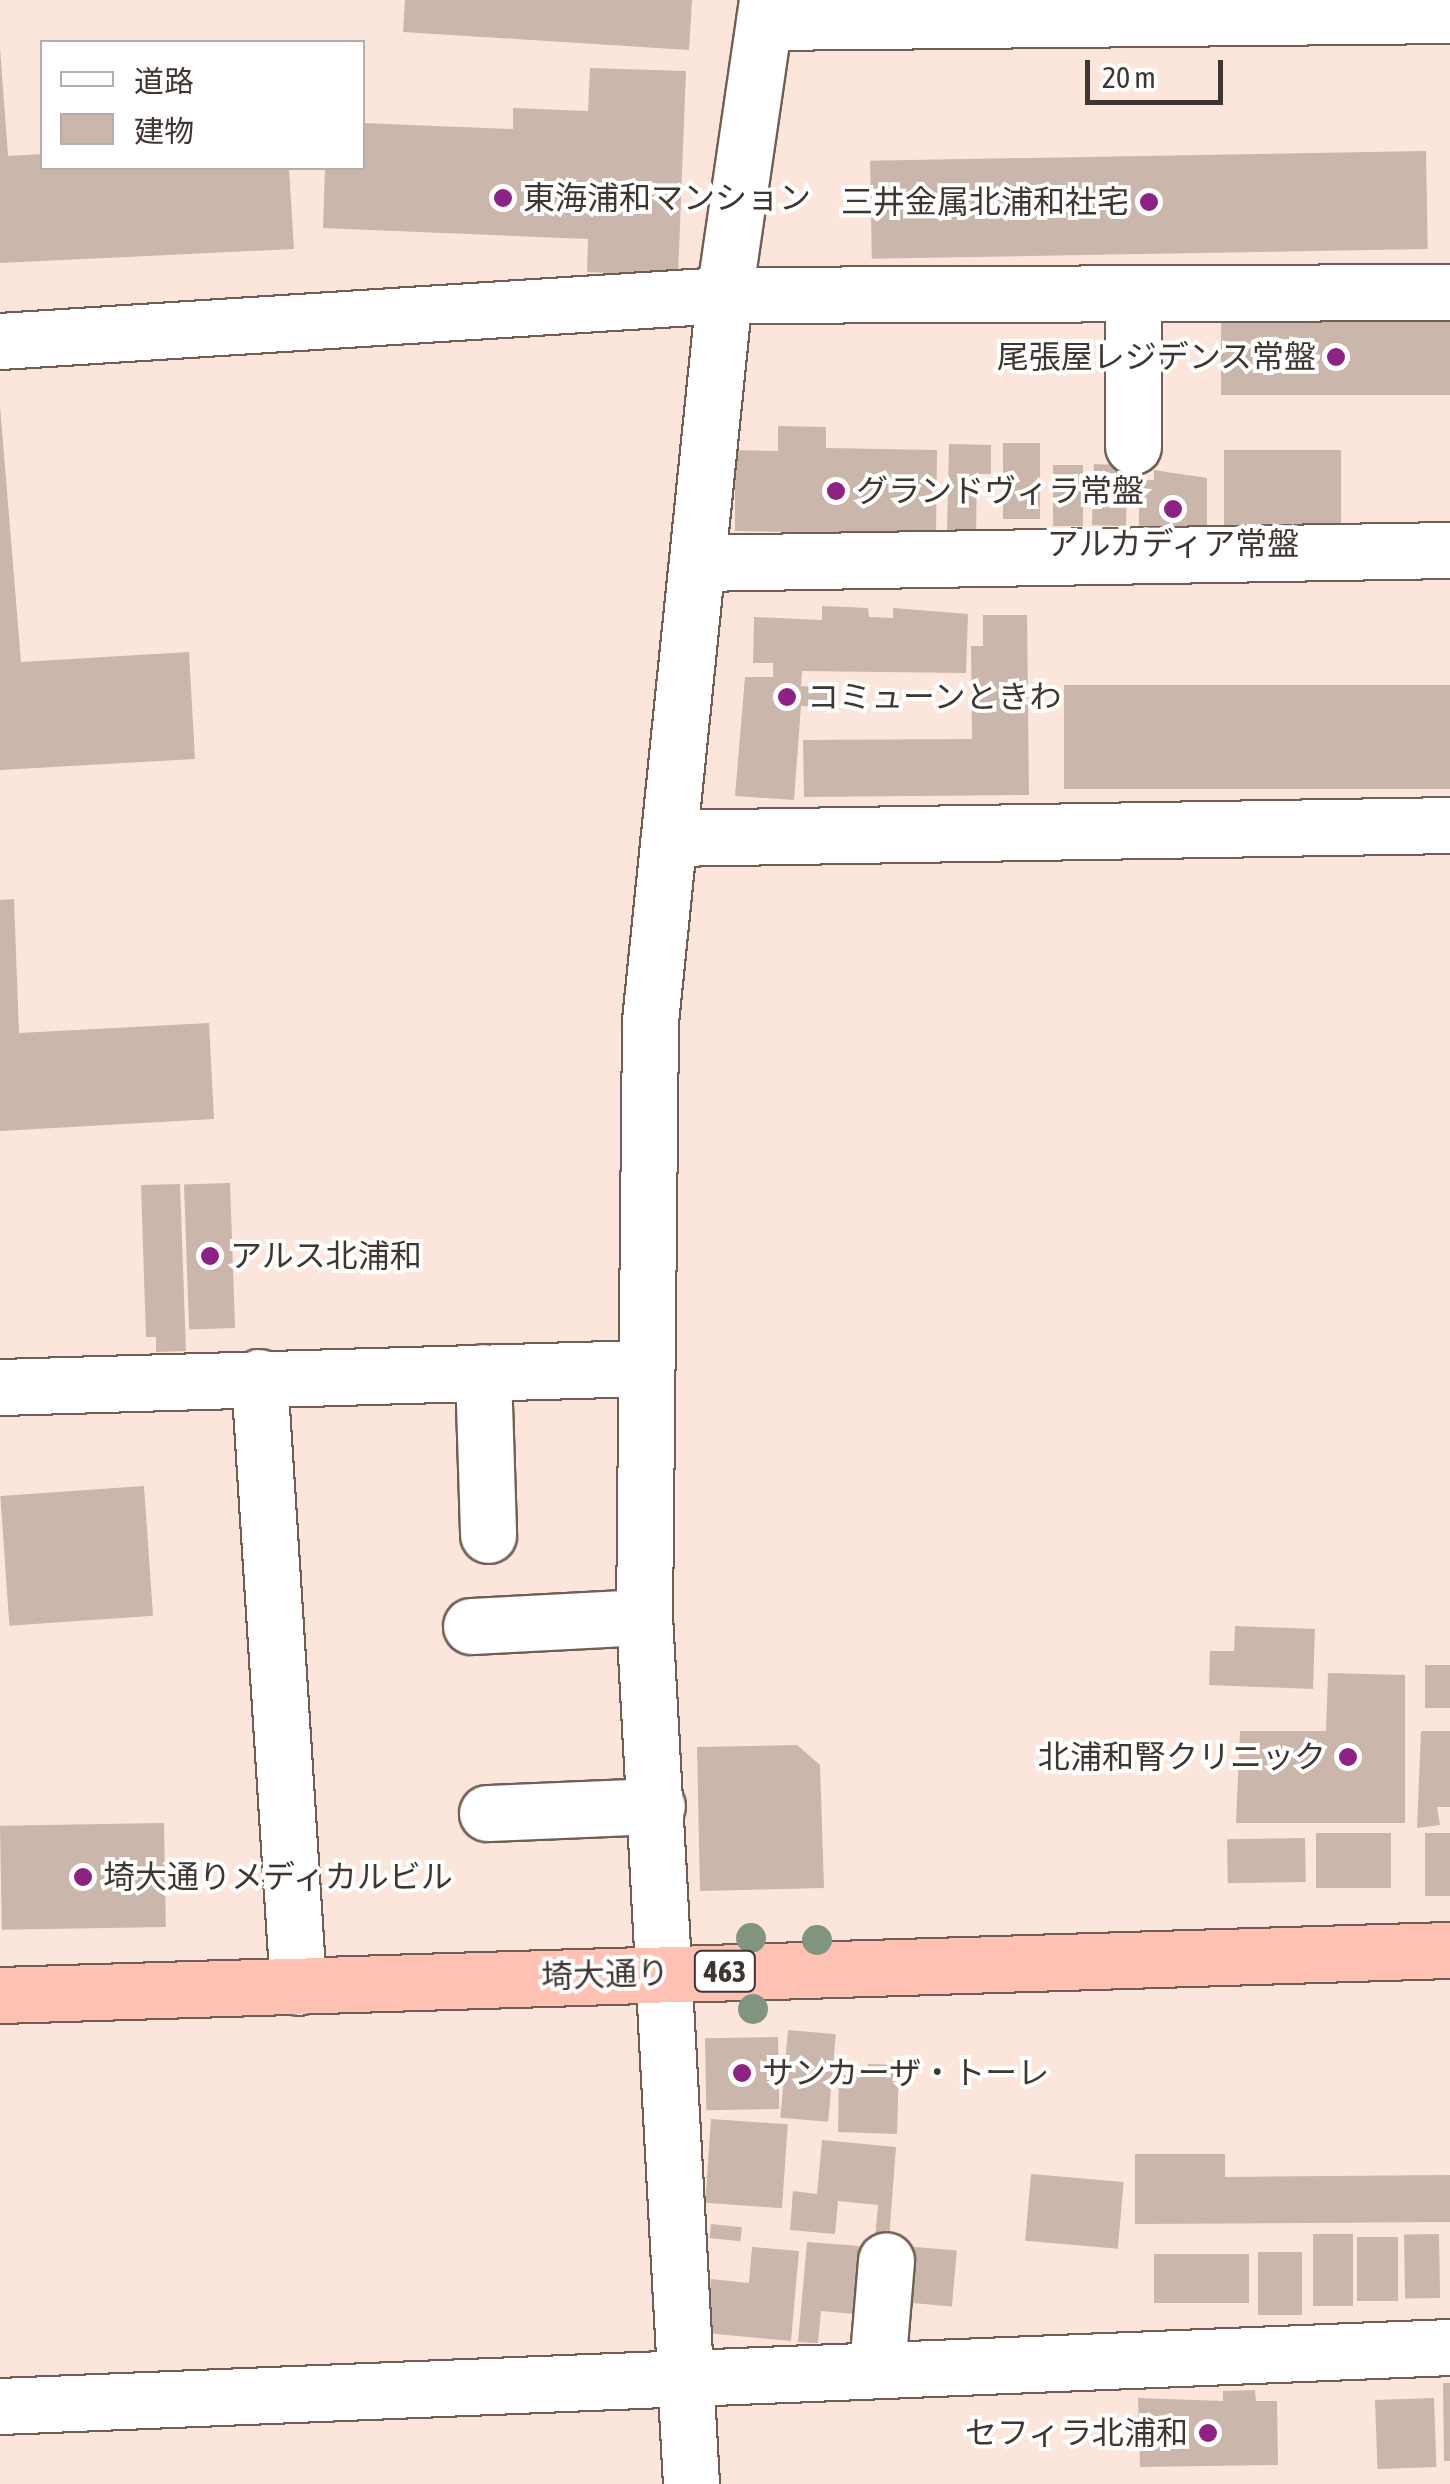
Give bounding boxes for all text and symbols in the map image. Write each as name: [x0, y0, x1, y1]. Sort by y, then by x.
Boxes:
legend: [40, 40, 365, 170]
scale bar: [1090, 40, 1228, 102]
text: 20 m: [1102, 60, 1156, 94]
text: 道路: [134, 64, 194, 98]
text: 建物: [134, 114, 194, 148]
place label: 東海浦和マンション: [523, 179, 811, 217]
place label: 三井金属北浦和社宅: [841, 183, 1129, 221]
marker: 東海浦和マンション: [492, 187, 514, 209]
marker: 三井金属北浦和社宅: [1138, 191, 1160, 213]
place label: 尾張屋レジデンス常盤: [996, 338, 1316, 376]
marker: 尾張屋レジデンス常盤: [1325, 346, 1347, 368]
place label: グランドヴィラ常盤: [856, 472, 1144, 510]
marker: グランドヴィラ常盤: [825, 480, 847, 502]
marker: アルカディア常盤: [1162, 498, 1184, 520]
place label: アルカディア常盤: [1045, 525, 1301, 563]
place label: コミューンときわ: [807, 678, 1063, 716]
marker: コミューンときわ: [776, 686, 798, 708]
place label: アルス北浦和: [230, 1237, 422, 1275]
marker: アルス北浦和: [199, 1245, 221, 1267]
place label: 北浦和腎クリニック: [1038, 1738, 1326, 1776]
marker: 北浦和腎クリニック: [1335, 1744, 1361, 1770]
place label: 埼大通りメディカルビル: [103, 1858, 455, 1896]
marker: 埼大通りメディカルビル: [72, 1866, 94, 1888]
road number: 463: [692, 1946, 758, 1996]
street label: 埼大通り: [540, 1954, 670, 1996]
place label: サンカーザ・トーレ: [762, 2054, 1050, 2092]
marker: サンカーザ・トーレ: [731, 2062, 753, 2084]
place label: セフィラ北浦和: [964, 2414, 1188, 2452]
marker: セフィラ北浦和: [1197, 2422, 1219, 2444]

